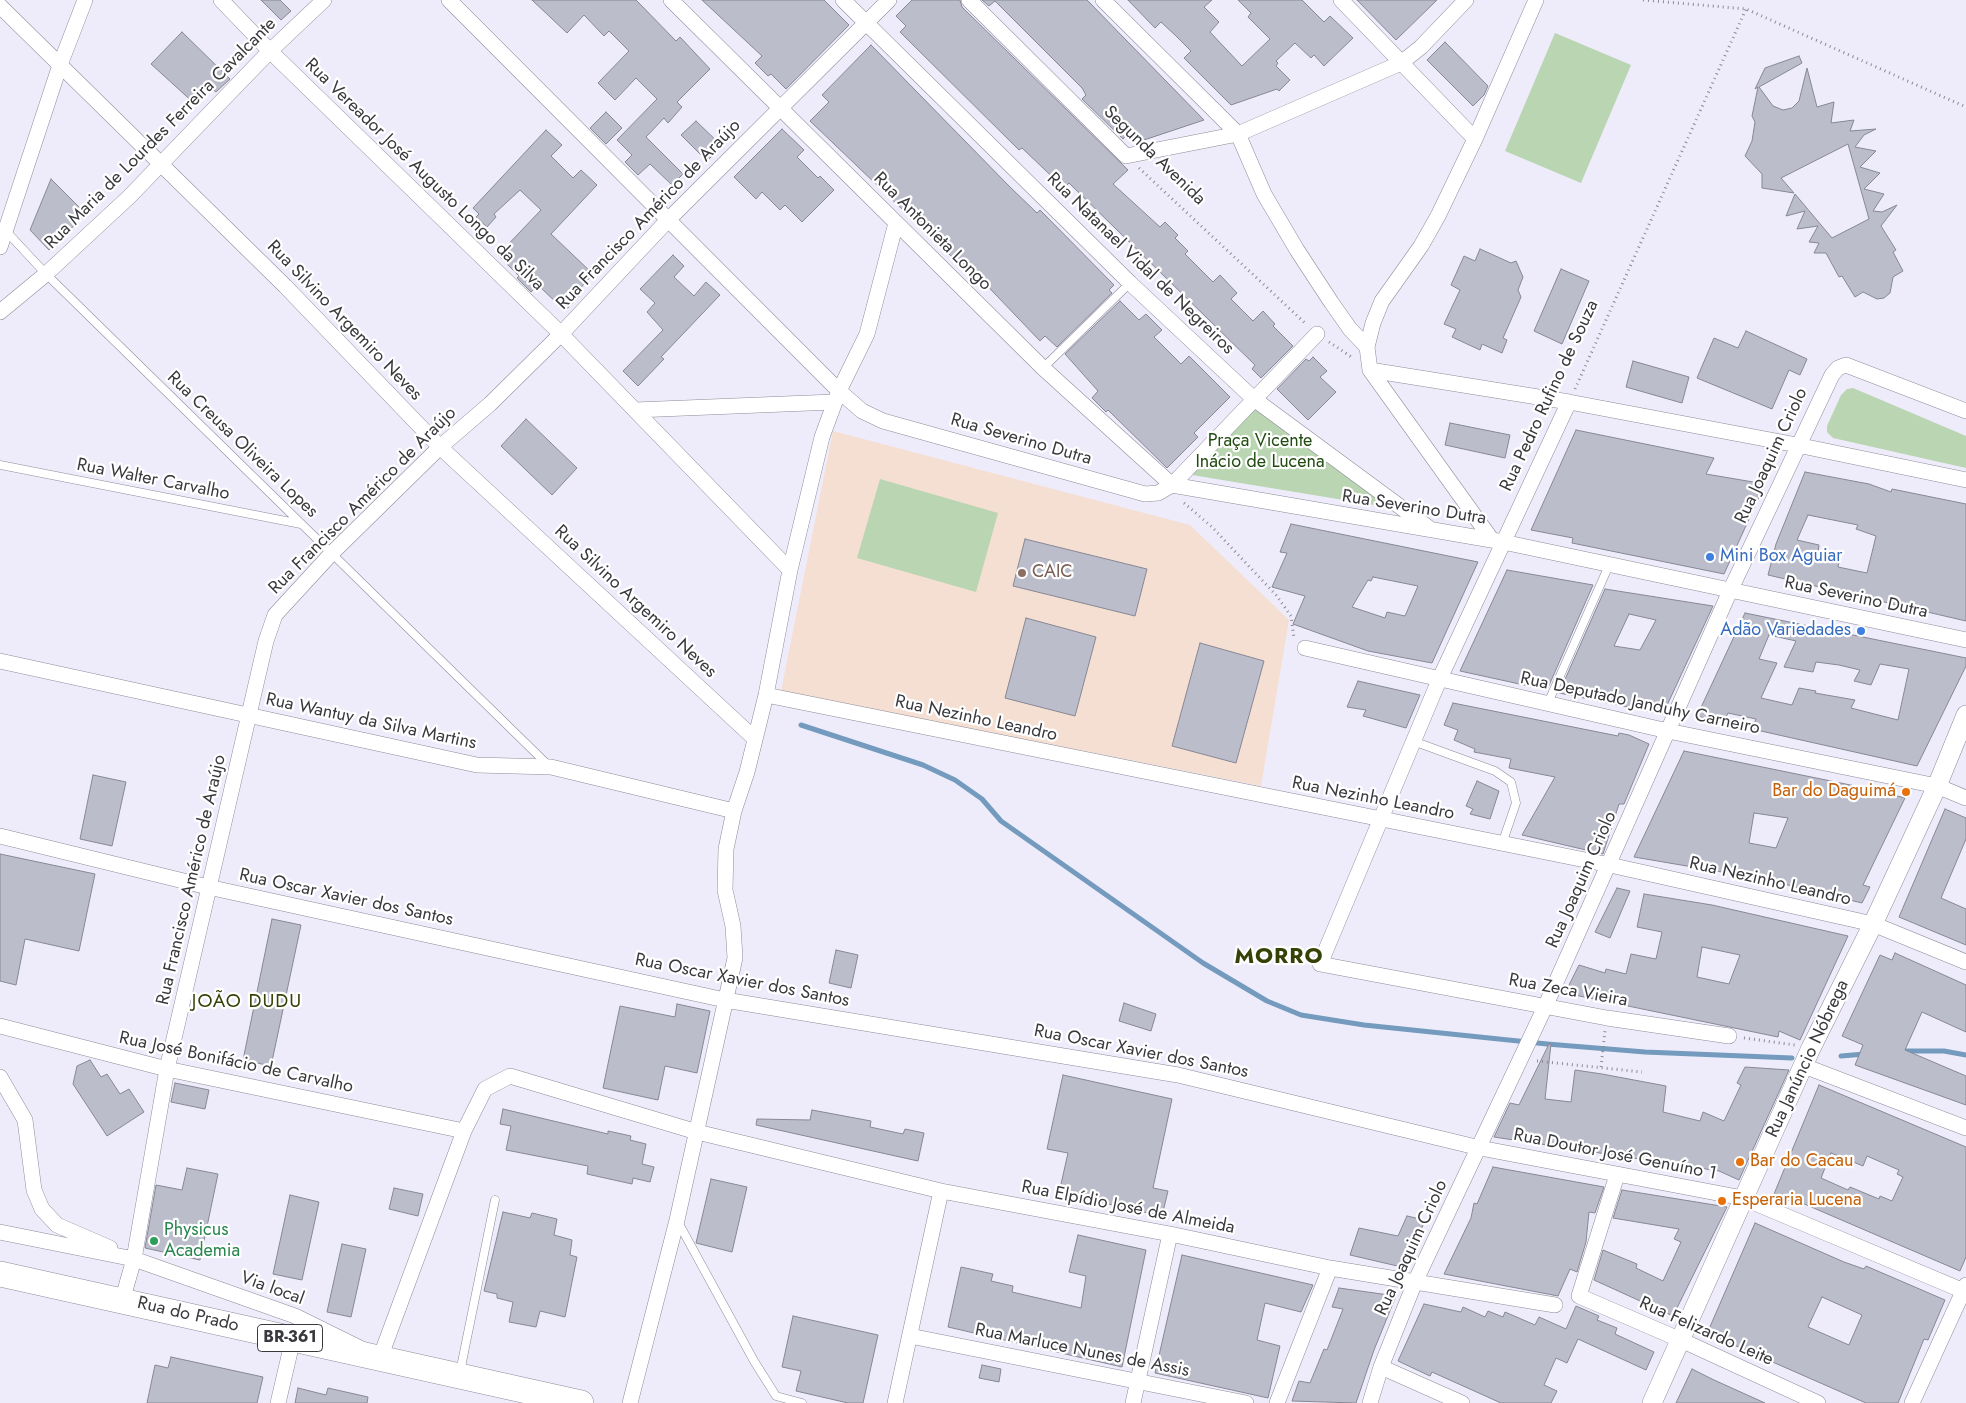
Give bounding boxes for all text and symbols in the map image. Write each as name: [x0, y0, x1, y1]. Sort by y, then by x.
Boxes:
street label: Rua Maria de Lourdes Ferreira Cavalcante: [41, 14, 281, 254]
street label: Rua Vereador José Augusto Longo da Silva: [300, 54, 548, 296]
street label: Segunda Avenida: [1098, 102, 1210, 210]
street label: Rua Francisco Américo de Araújo: [552, 115, 746, 315]
street label: Rua Antonieta Longo: [868, 168, 996, 296]
street label: Rua Natanael Vidal de Negreiros: [1042, 169, 1238, 359]
street label: Rua Silvino Argemiro Neves: [262, 237, 426, 405]
street label: Rua Pedro Rufino de Souza: [1496, 297, 1604, 495]
street label: Rua Creusa Oliveira Lopes: [162, 367, 322, 523]
street label: Rua Joaquim Criolo: [1731, 385, 1813, 527]
street label: Rua Francisco Américo de Araújo: [265, 403, 461, 599]
street label: Rua Severino Dutra: [948, 410, 1094, 470]
park label: Praça Vicente Inácio de Lucena: [1195, 431, 1325, 474]
street label: Rua Walter Carvalho: [75, 455, 231, 505]
street label: Rua Severino Dutra: [1340, 486, 1488, 530]
street label: Rua Silvino Argemiro Neves: [549, 521, 721, 683]
place label: Mini Box Aguiar: [1720, 546, 1842, 568]
marker: Mini Box Aguiar: [1704, 551, 1716, 563]
place label: CAIC: [1032, 562, 1073, 584]
marker: CAIC: [1016, 567, 1028, 579]
street label: Rua Severino Dutra: [1782, 572, 1930, 624]
place label: Adão Variedades: [1720, 620, 1851, 642]
marker: Adão Variedades: [1855, 625, 1867, 637]
street label: Rua Deputado Janduhy Carneiro: [1518, 668, 1762, 740]
street label: Rua Wantuy da Silva Martins: [264, 689, 478, 755]
street label: Rua Nezinho Leandro: [893, 691, 1059, 747]
street label: Rua Francisco Américo de Araújo: [153, 753, 231, 1007]
street label: Rua Nezinho Leandro: [1290, 773, 1456, 825]
place label: Bar do Daguimá: [1772, 781, 1896, 803]
marker: Bar do Daguimá: [1900, 786, 1912, 798]
street label: Rua Joaquim Criolo: [1542, 808, 1622, 952]
street label: Rua Nezinho Leandro: [1687, 853, 1853, 911]
street label: Rua Oscar Xavier dos Santos: [237, 865, 455, 931]
district label: MORRO: [1234, 945, 1324, 971]
street label: Rua Oscar Xavier dos Santos: [633, 950, 851, 1012]
street label: Rua Zeca Vieira: [1507, 970, 1629, 1012]
street label: Rua Janúncio Nóbrega: [1762, 977, 1854, 1141]
district label: JOÃO DUDU: [191, 991, 303, 1013]
street label: Rua Oscar Xavier dos Santos: [1032, 1021, 1250, 1083]
street label: Rua José Bonifácio de Carvalho: [117, 1028, 355, 1098]
street label: Rua Doutor José Genuíno 1: [1512, 1125, 1718, 1185]
place label: Bar do Cacau: [1750, 1151, 1853, 1173]
marker: Bar do Cacau: [1734, 1156, 1746, 1168]
street label: Rua Elpídio José de Almeida: [1020, 1177, 1236, 1239]
street label: Rua Joaquim Criolo: [1371, 1177, 1453, 1319]
place label: Esperaria Lucena: [1732, 1190, 1862, 1212]
marker: Esperaria Lucena: [1716, 1195, 1728, 1207]
place label: Physicus Academia: [164, 1220, 240, 1262]
marker: Physicus Academia: [148, 1235, 160, 1247]
street label: Via local: [237, 1268, 307, 1310]
street label: Rua do Prado: [135, 1293, 241, 1337]
street label: Rua Felizardo Leite: [1636, 1293, 1776, 1371]
street label: Rua Marluce Nunes de Assis: [973, 1320, 1191, 1382]
road number: BR-361: [258, 1325, 322, 1352]

